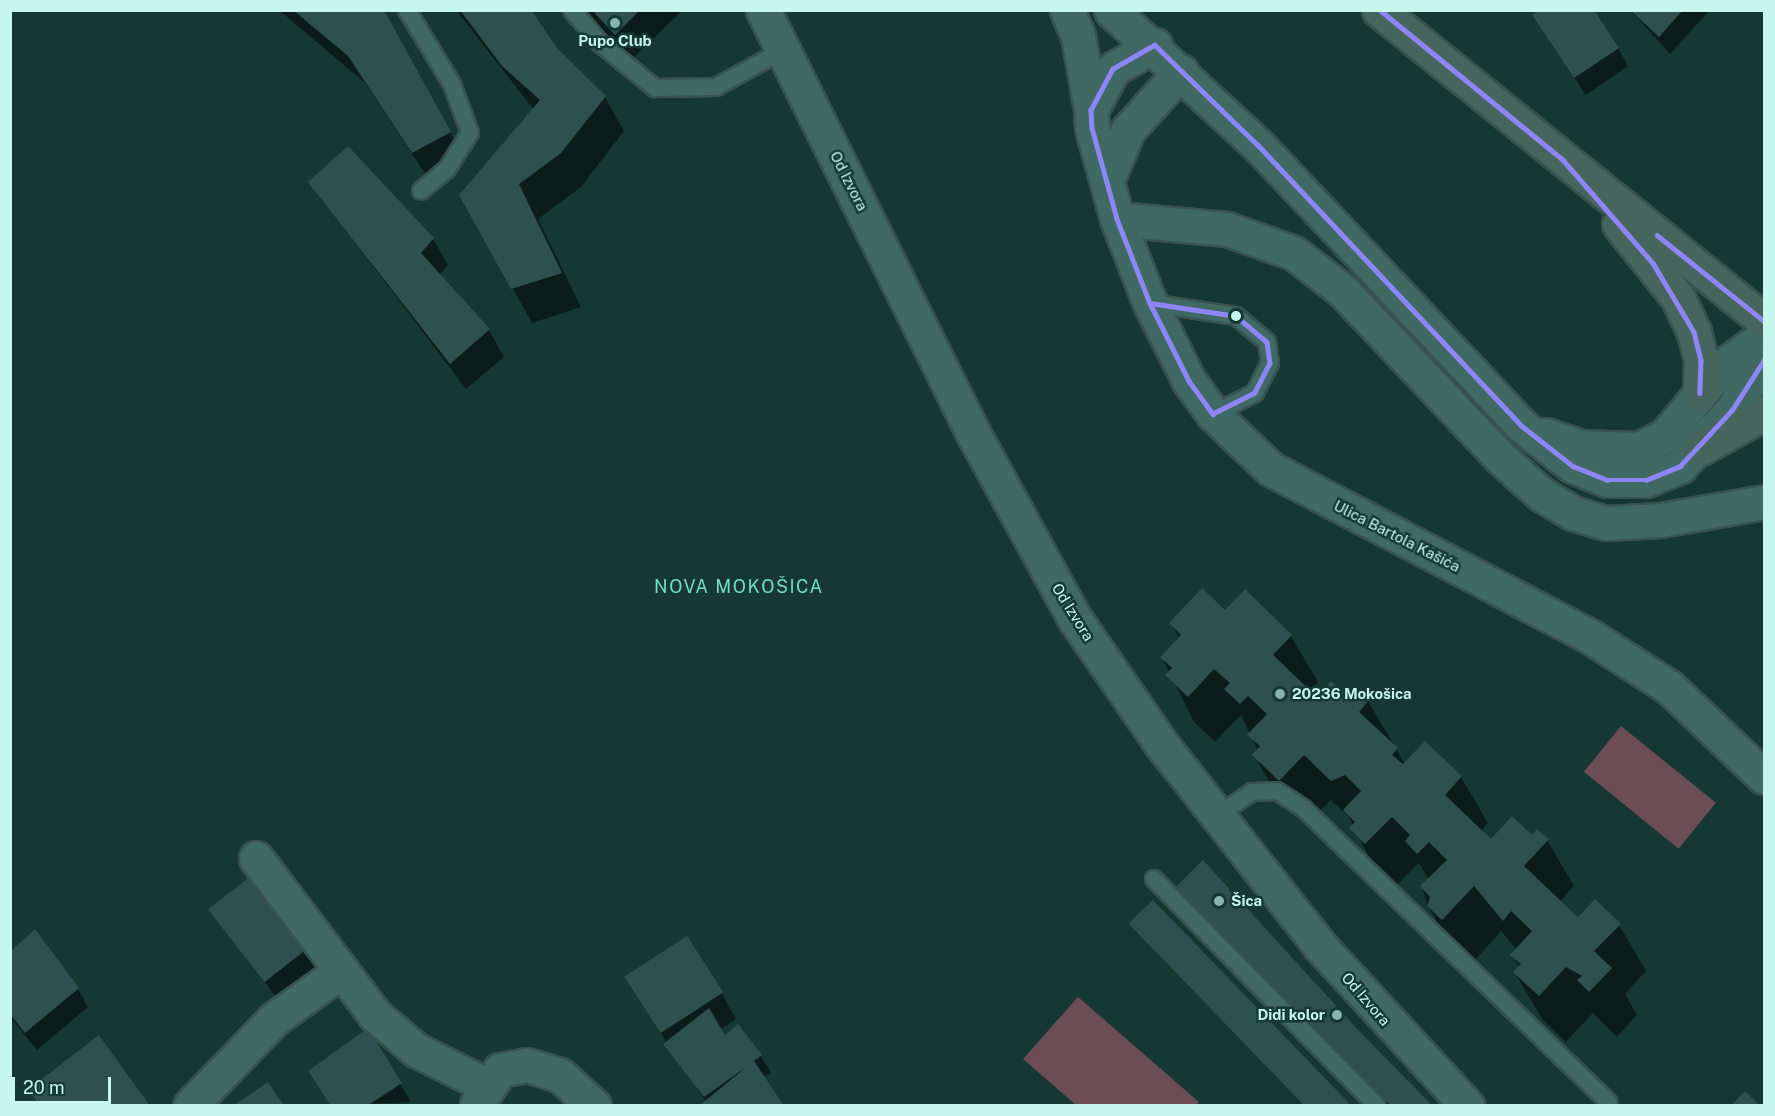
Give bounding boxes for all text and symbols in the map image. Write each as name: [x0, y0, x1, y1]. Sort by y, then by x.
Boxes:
marker: Pupo Club: [608, 16, 622, 30]
place label: Pupo Club: [578, 32, 652, 50]
street label: Od Izvora: [826, 148, 872, 214]
unlabelled marker: [1230, 310, 1242, 322]
street label: Ulica Bartola Kašića: [1331, 496, 1463, 576]
district label: NOVA MOKOŠICA: [654, 576, 824, 598]
street label: Od Izvora: [1048, 580, 1098, 644]
place label: 20236 Mokošica: [1292, 685, 1412, 703]
marker: 20236 Mokošica: [1273, 687, 1287, 701]
place label: Šica: [1231, 892, 1262, 910]
marker: Šica: [1212, 894, 1226, 908]
street label: Od Izvora: [1338, 969, 1394, 1029]
place label: Didi kolor: [1257, 1006, 1325, 1024]
marker: Didi kolor: [1330, 1008, 1344, 1022]
scale bar: [15, 1065, 114, 1103]
text: 20 m: [23, 1077, 65, 1098]

